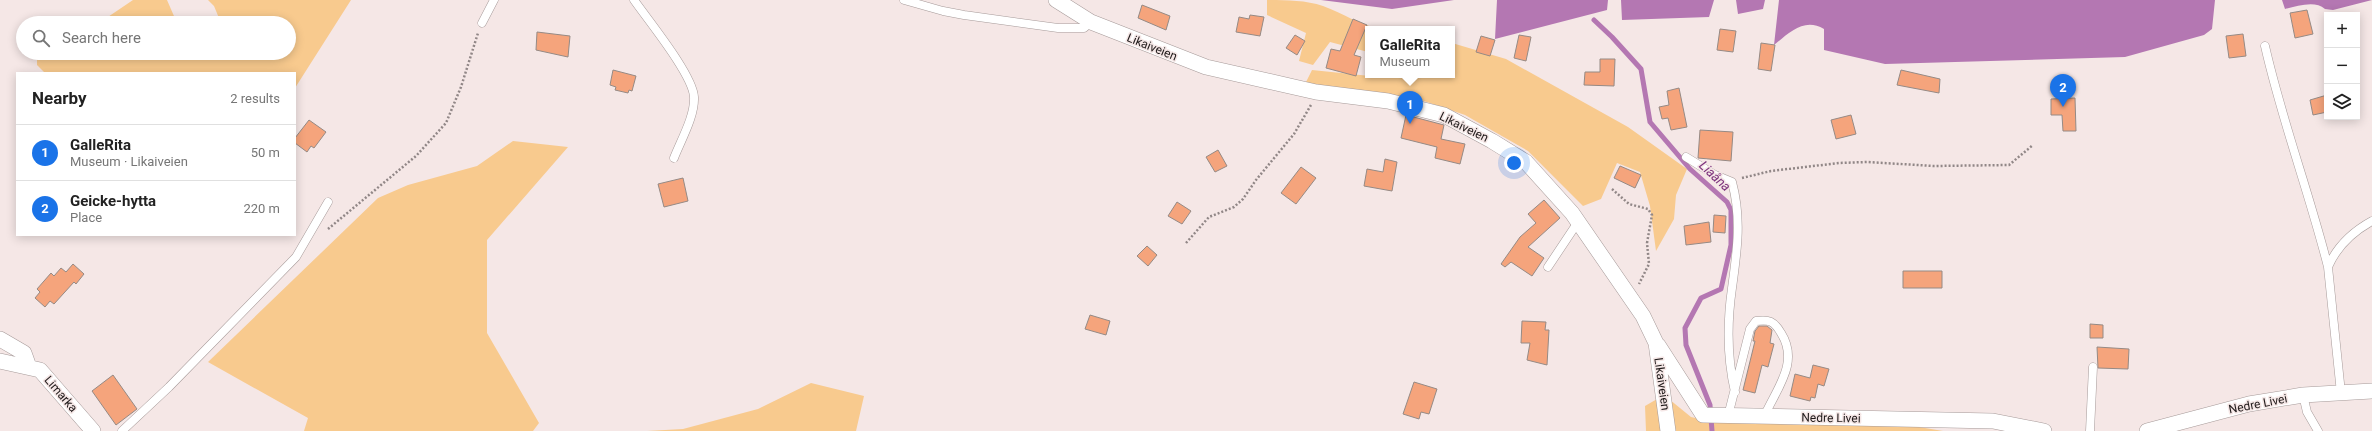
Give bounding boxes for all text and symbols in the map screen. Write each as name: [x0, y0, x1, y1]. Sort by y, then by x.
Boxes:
map controls: [2324, 12, 2360, 120]
button: +: [2324, 12, 2360, 48]
search box: [16, 16, 296, 60]
popup: [1365, 26, 1455, 78]
icon: search: [30, 27, 52, 49]
text: Search here: [62, 29, 141, 47]
street label: Likaiveien: [1125, 31, 1179, 63]
text: GalleRita: [1380, 36, 1440, 54]
button: −: [2324, 48, 2360, 84]
text: Museum: [1380, 54, 1430, 69]
pin: 2: [2050, 74, 2076, 107]
button: layers: [2324, 84, 2360, 120]
text: Nearby: [32, 88, 87, 108]
text: 2 results: [230, 91, 280, 106]
pin: 1: [1397, 91, 1423, 124]
street label: Likaiveien: [1437, 109, 1491, 145]
text: GalleRita: [70, 136, 131, 154]
text: 1: [41, 145, 49, 160]
text: 50 m: [251, 145, 280, 160]
your location: [1504, 153, 1524, 173]
text: Museum · Likaiveien: [70, 154, 188, 169]
water label: Liaåna: [1696, 158, 1734, 194]
text: Geicke-hytta: [70, 192, 156, 210]
text: 2: [41, 201, 49, 216]
text: 220 m: [243, 201, 280, 216]
text: Place: [70, 210, 102, 225]
street label: Likaiveien: [1651, 357, 1673, 411]
street label: Limarka: [42, 373, 80, 415]
street label: Nedre Livei: [2228, 391, 2289, 417]
street label: Nedre Livei: [1801, 410, 1861, 426]

